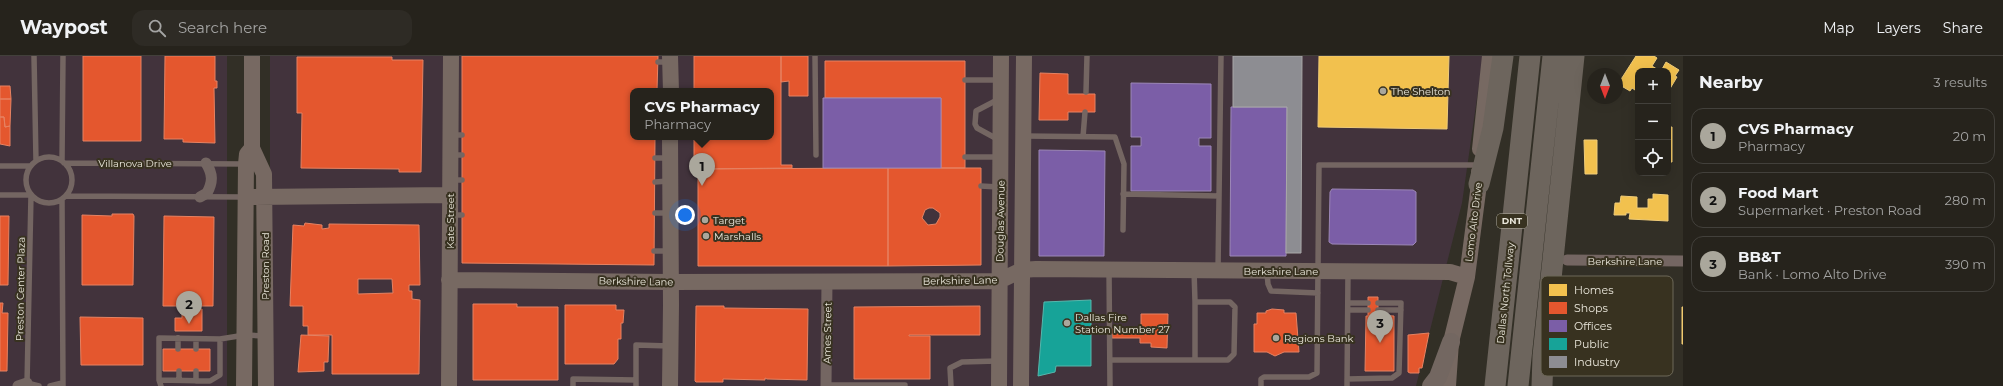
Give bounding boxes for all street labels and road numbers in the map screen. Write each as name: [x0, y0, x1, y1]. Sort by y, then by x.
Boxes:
street label: Villanova Drive: [98, 157, 172, 170]
street label: Douglas Avenue: [993, 180, 1008, 262]
street label: Lomo Alto Drive: [1462, 181, 1485, 263]
street label: Kate Street: [444, 193, 457, 249]
road number: DNT: [1497, 214, 1527, 228]
street label: Preston Road: [259, 232, 272, 300]
street label: Preston Center Plaza: [13, 237, 28, 341]
street label: Dallas North Tollway: [1494, 241, 1517, 344]
street label: Berkshire Lane: [1588, 255, 1662, 268]
street label: Berkshire Lane: [1244, 265, 1318, 278]
street label: Berkshire Lane: [923, 273, 998, 288]
street label: Berkshire Lane: [598, 274, 673, 289]
street label: Ames Street: [820, 302, 835, 364]

